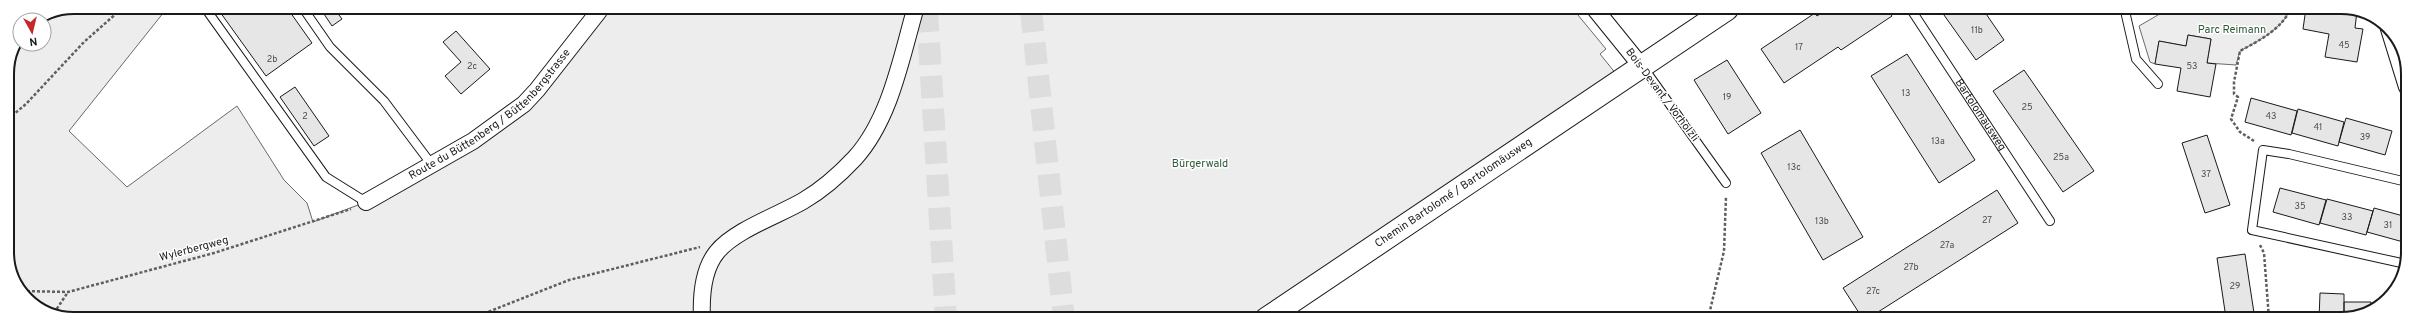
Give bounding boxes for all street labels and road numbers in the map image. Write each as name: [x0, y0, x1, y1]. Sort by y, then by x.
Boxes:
street label: Bois-Devant / Vorhölzli: [1622, 45, 1702, 145]
street label: Route du Büttenberg / Büttenbergstrasse: [406, 46, 574, 183]
street label: Bartolomäusweg: [1952, 76, 2009, 154]
street label: Chemin Bartolomé / Bartolomäusweg: [1372, 135, 1535, 251]
street label: Wylerbergweg: [158, 233, 230, 265]

